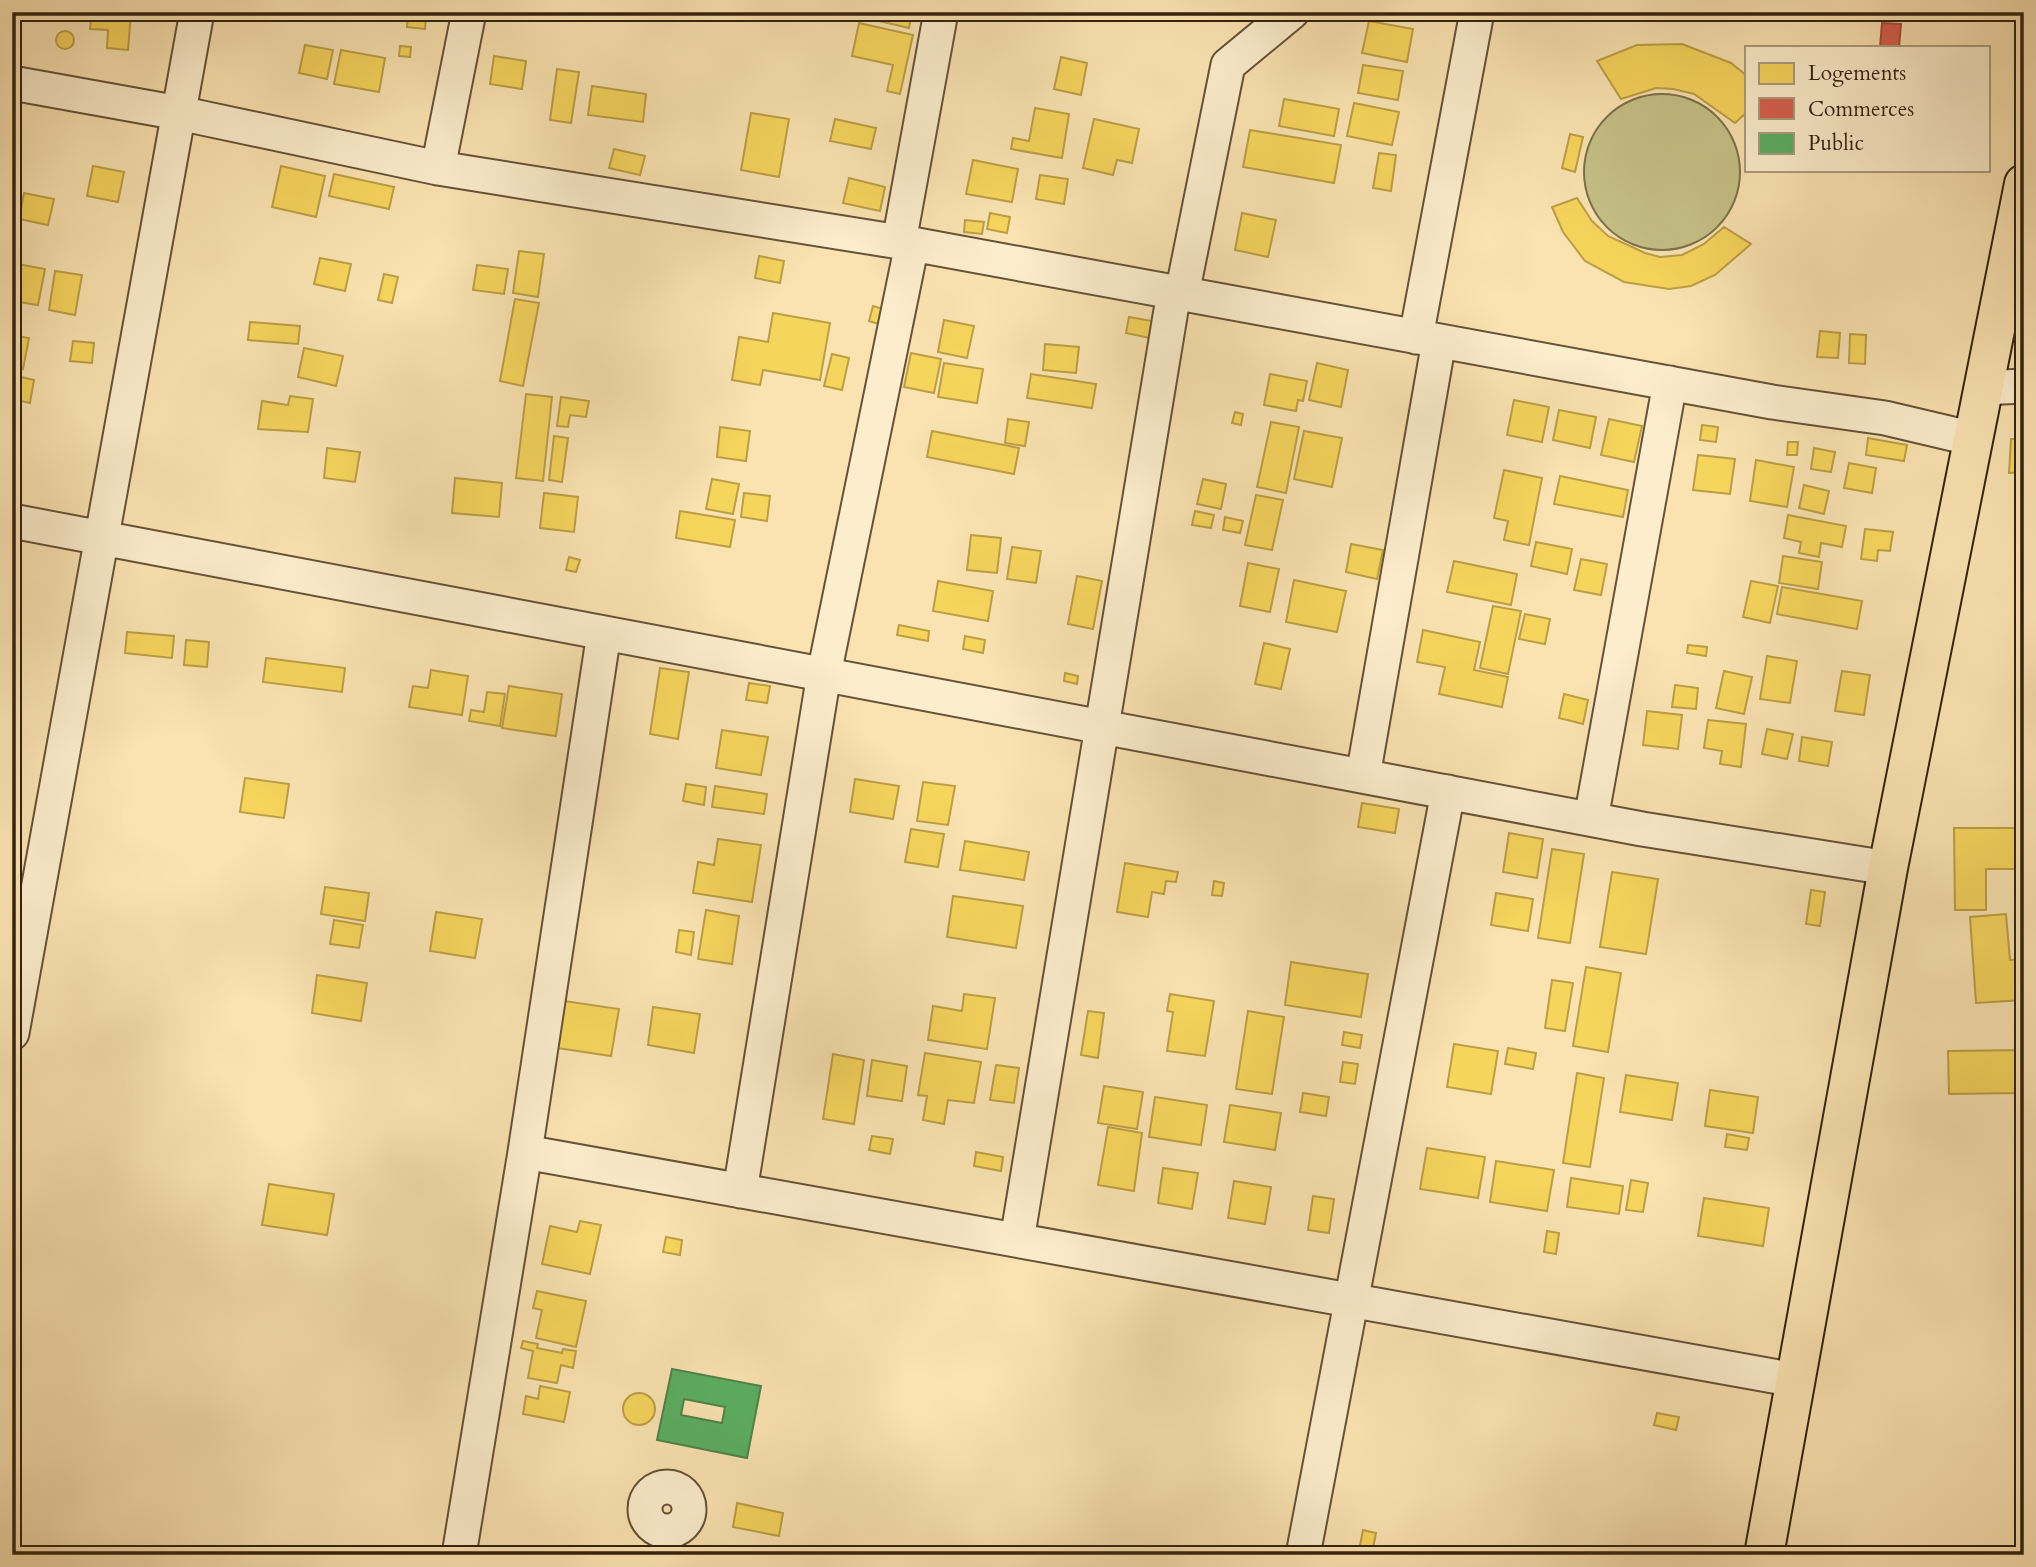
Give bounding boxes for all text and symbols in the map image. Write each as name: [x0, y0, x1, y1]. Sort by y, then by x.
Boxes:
legend: [1745, 46, 1990, 172]
text: Logements: [1808, 59, 1906, 88]
text: Commerces: [1808, 95, 1914, 124]
text: Public: [1808, 129, 1864, 158]

